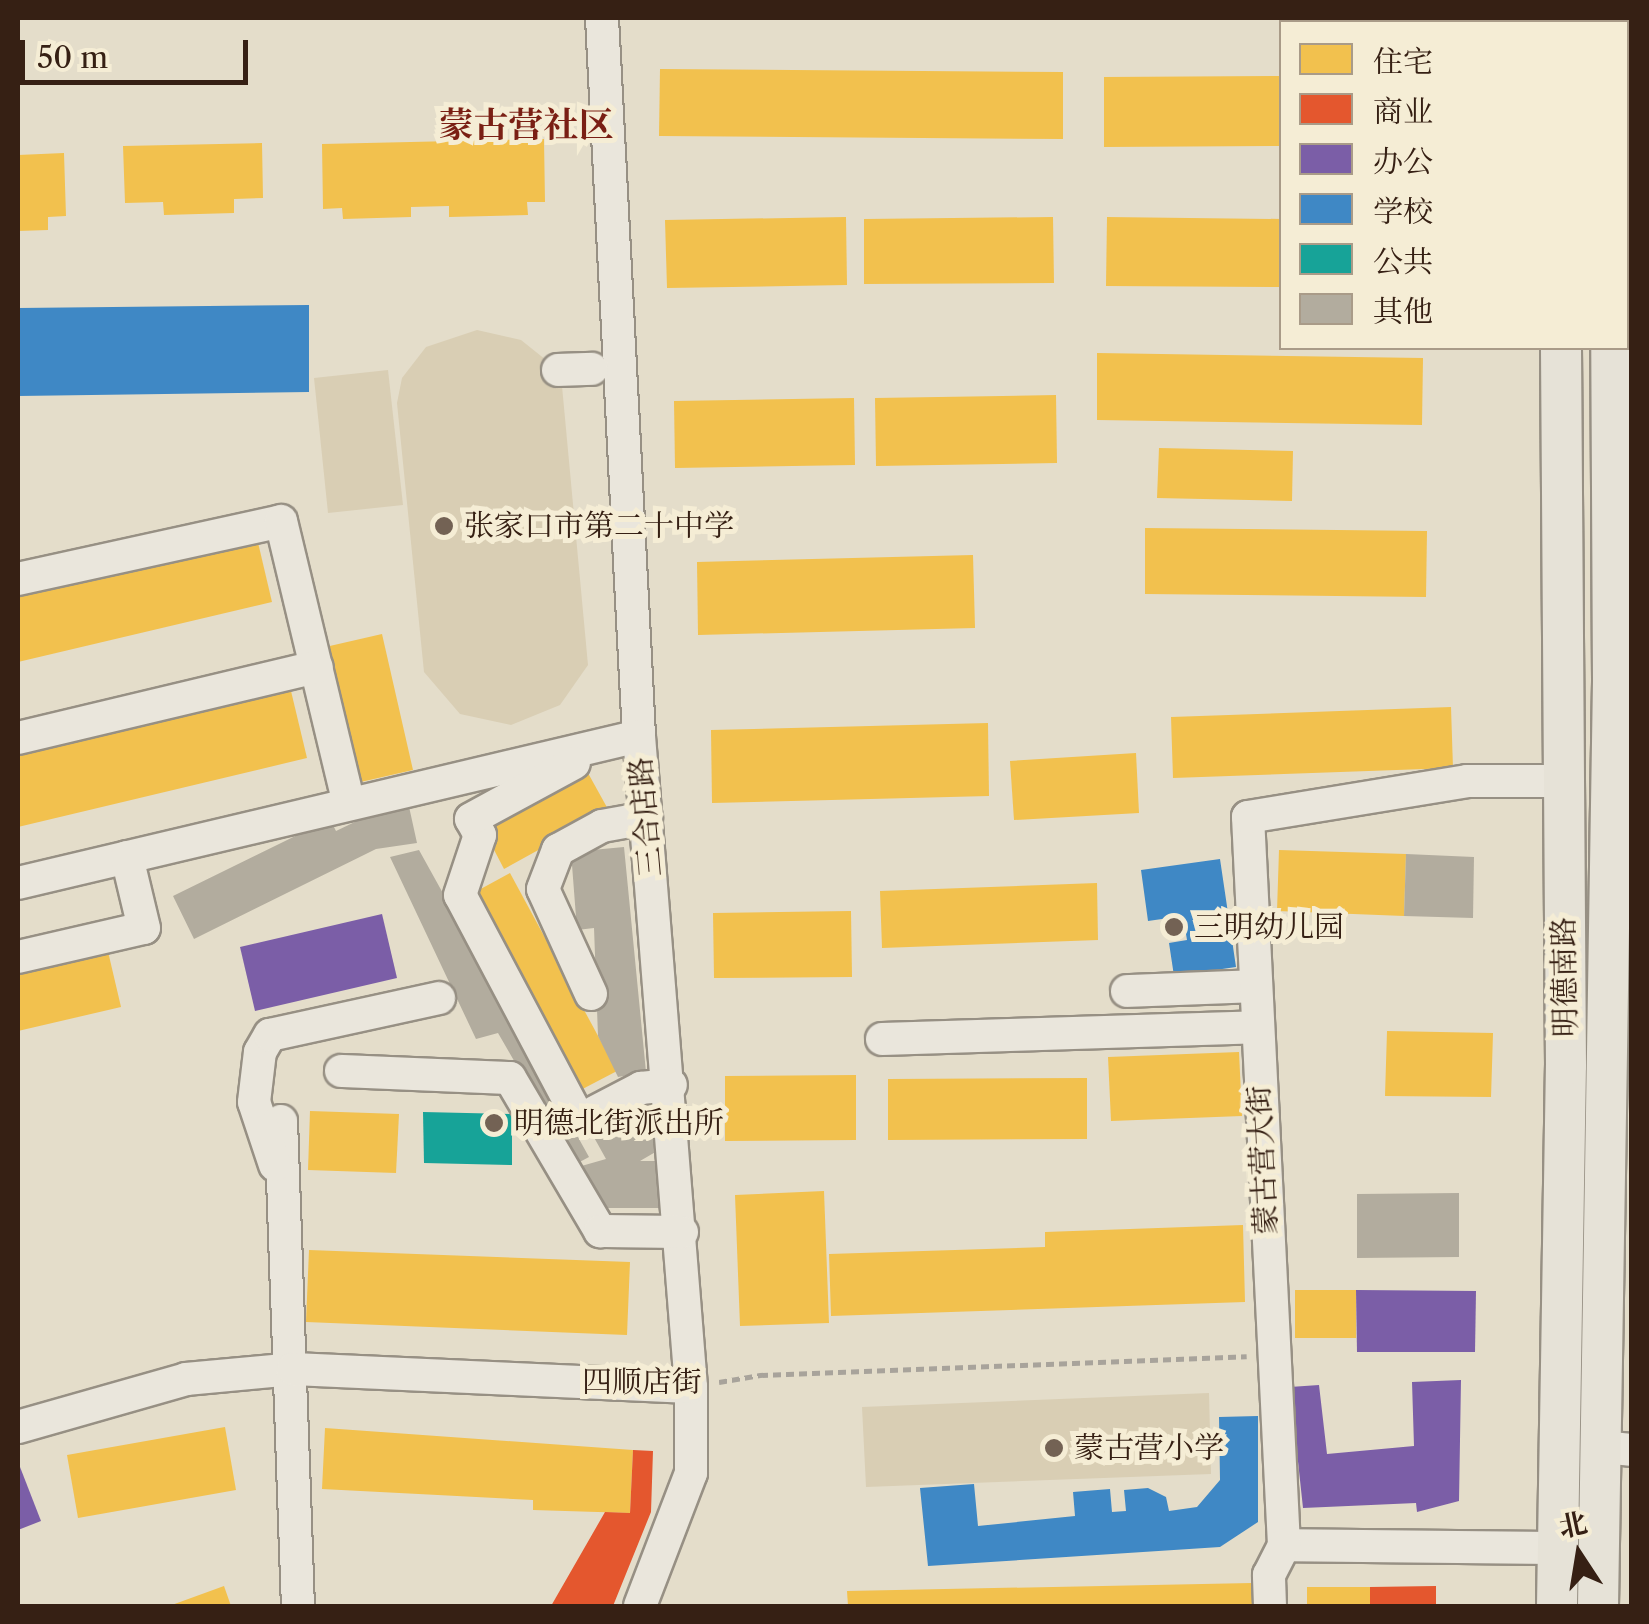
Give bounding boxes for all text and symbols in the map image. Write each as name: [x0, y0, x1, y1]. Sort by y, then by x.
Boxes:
scale bar: [25, 20, 252, 82]
legend: [1279, 20, 1629, 350]
text: 50 m: [37, 39, 108, 76]
text: 住宅: [1373, 43, 1433, 80]
text: 商业: [1373, 93, 1433, 130]
district label: 蒙古营社区: [439, 104, 613, 146]
text: 办公: [1373, 143, 1433, 180]
text: 学校: [1373, 193, 1433, 230]
text: 公共: [1373, 243, 1433, 280]
text: 其他: [1373, 293, 1433, 330]
place label: 张家口市第二十中学: [464, 508, 734, 544]
marker: 张家口市第二十中学: [433, 515, 455, 537]
street label: 三合店路: [623, 756, 669, 878]
place label: 三明幼儿园: [1194, 909, 1344, 945]
marker: 三明幼儿园: [1163, 916, 1185, 938]
street label: 明德南路: [1546, 917, 1584, 1037]
street label: 蒙古营大街: [1241, 1084, 1285, 1236]
place label: 明德北街派出所: [514, 1105, 724, 1141]
marker: 明德北街派出所: [483, 1112, 505, 1134]
street label: 四顺店街: [582, 1364, 702, 1400]
place label: 蒙古营小学: [1074, 1430, 1224, 1466]
marker: 蒙古营小学: [1043, 1437, 1065, 1459]
north arrow: [1529, 1504, 1629, 1604]
text: 北: [1556, 1505, 1590, 1544]

